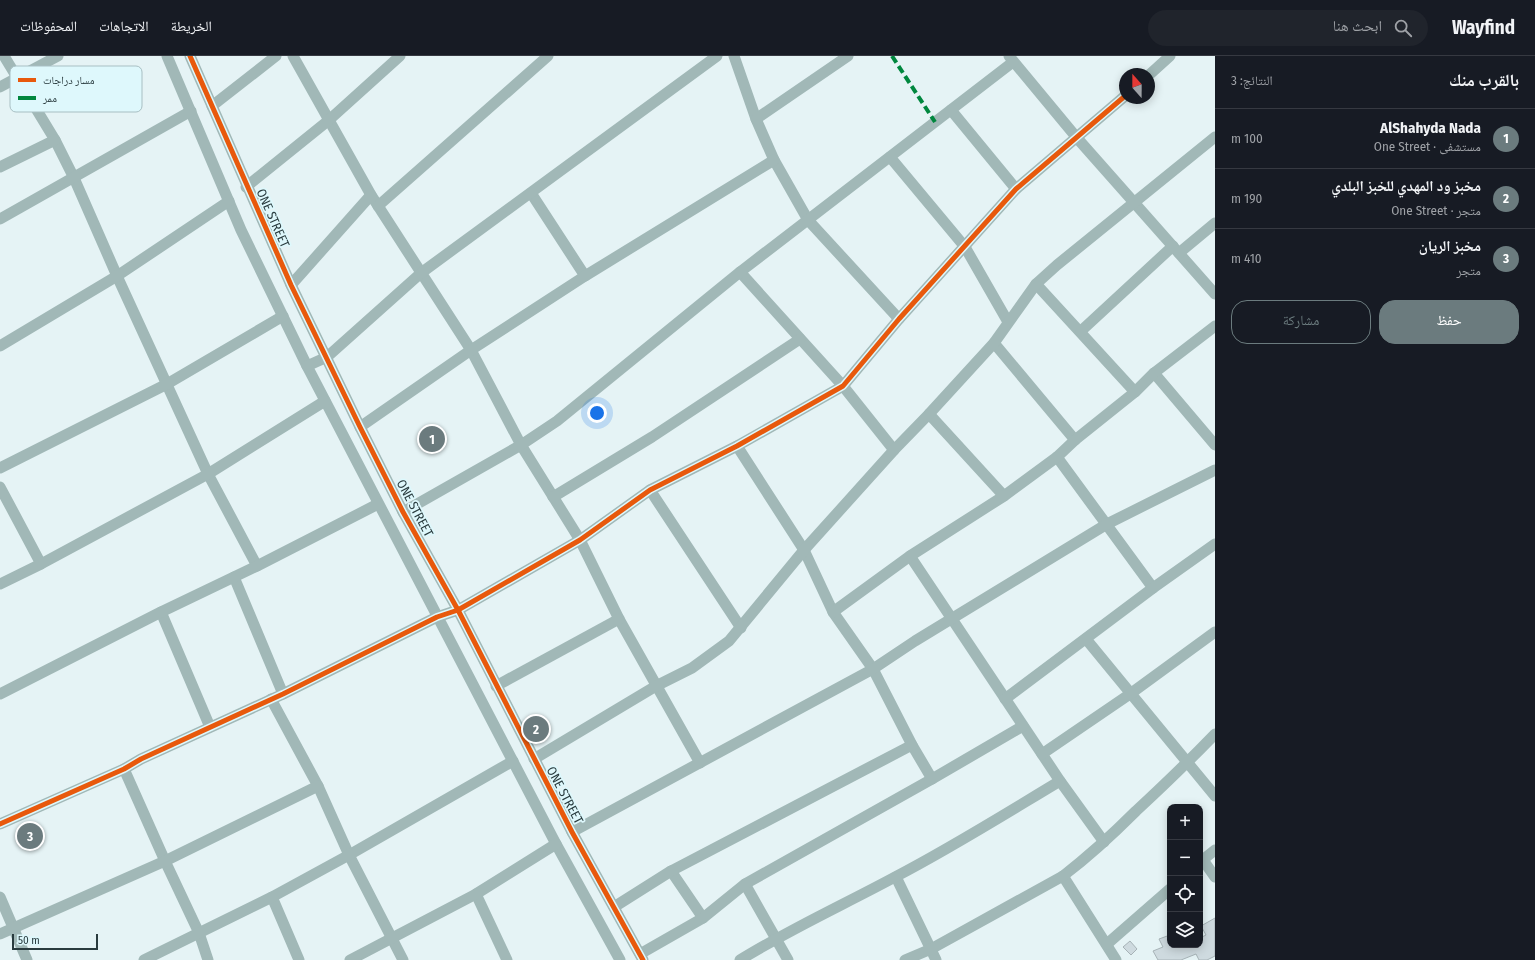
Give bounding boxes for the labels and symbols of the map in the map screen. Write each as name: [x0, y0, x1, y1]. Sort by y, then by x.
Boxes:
legend: [10, 66, 142, 112]
north arrow: [1119, 68, 1155, 104]
text: مسار دراجات: [43, 74, 95, 87]
text: ممر: [42, 92, 57, 105]
street label: ONE STREET: [253, 186, 293, 250]
your location: [587, 403, 607, 423]
pin: 1: [419, 424, 445, 454]
street label: ONE STREET: [394, 477, 436, 539]
pin: 2: [523, 714, 549, 744]
street label: ONE STREET: [544, 764, 586, 826]
pin: 3: [17, 821, 43, 851]
scale bar: [12, 932, 98, 951]

